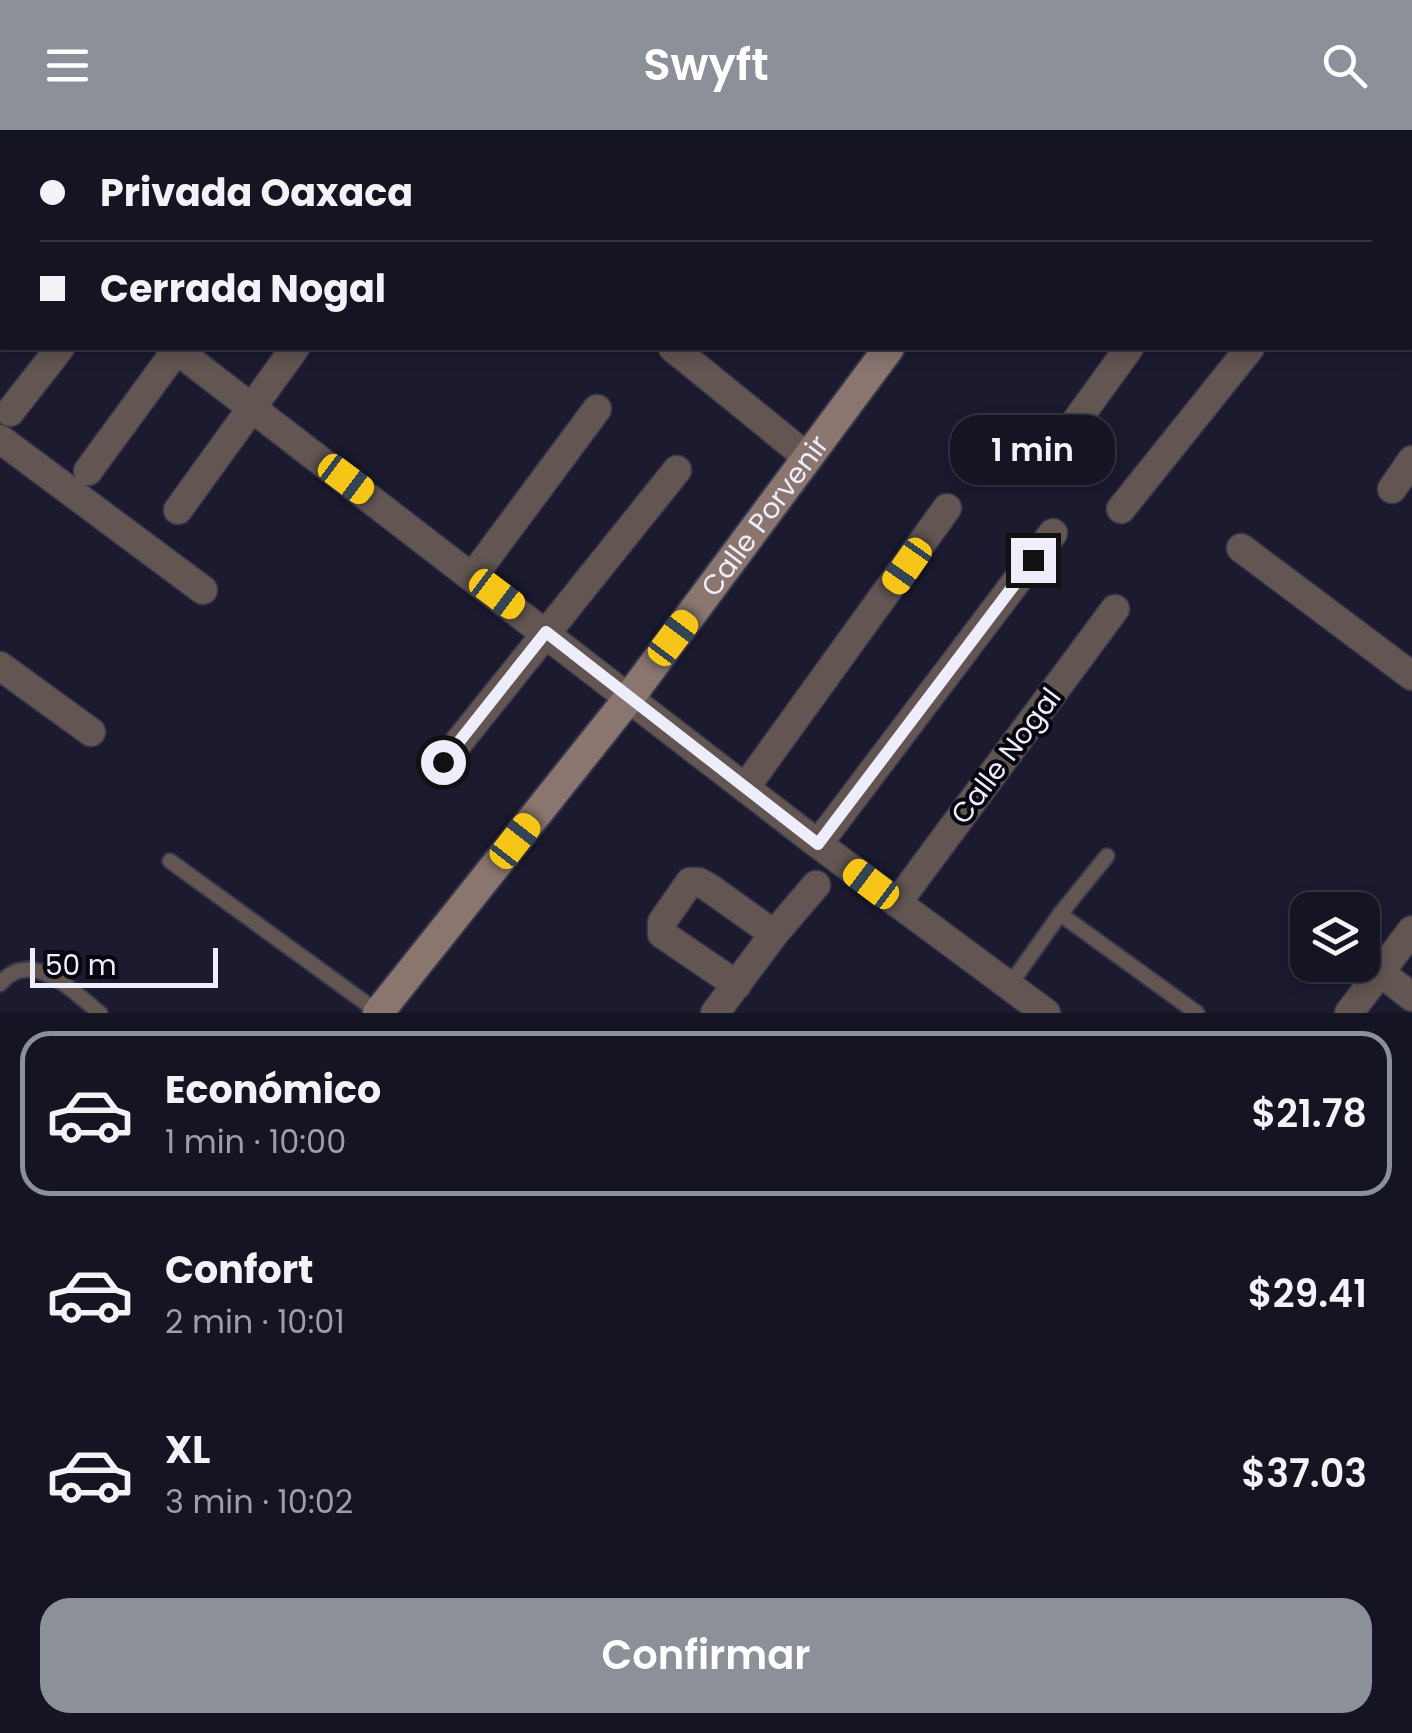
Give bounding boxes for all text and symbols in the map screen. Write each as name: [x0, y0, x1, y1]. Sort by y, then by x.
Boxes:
text: Swyft: [643, 33, 769, 96]
icon: menu: [40, 38, 95, 93]
icon: search: [1317, 38, 1372, 93]
text: Privada Oaxaca: [100, 166, 413, 219]
text: Cerrada Nogal: [100, 262, 386, 315]
callout: 1 min: [950, 415, 1116, 485]
street label: Calle Porvenir: [692, 427, 837, 604]
text: 1 min: [991, 427, 1074, 472]
car: [313, 449, 379, 509]
car: [878, 533, 936, 599]
route end: [1011, 538, 1056, 583]
car: [464, 564, 530, 624]
car: [643, 605, 703, 671]
street label: Calle Nogal: [942, 680, 1070, 832]
route start: [421, 740, 466, 785]
car: [485, 808, 545, 874]
car: [838, 854, 904, 914]
map controls: [1290, 892, 1380, 982]
button: layers: [1290, 892, 1380, 982]
scale bar: [30, 943, 218, 988]
text: 50 m: [45, 946, 116, 985]
text: Económico: [165, 1063, 381, 1116]
icon: car: [45, 1069, 135, 1159]
text: $21.78: [1251, 1087, 1367, 1140]
text: 1 min · 10:00: [165, 1119, 346, 1164]
text: Confort: [165, 1243, 313, 1296]
icon: car: [45, 1249, 135, 1339]
text: $29.41: [1248, 1267, 1367, 1320]
text: 2 min · 10:01: [165, 1299, 345, 1344]
text: XL: [165, 1423, 210, 1476]
icon: car: [45, 1429, 135, 1519]
text: $37.03: [1241, 1447, 1367, 1500]
text: 3 min · 10:02: [165, 1479, 353, 1524]
button: Confirmar: [40, 1598, 1372, 1713]

